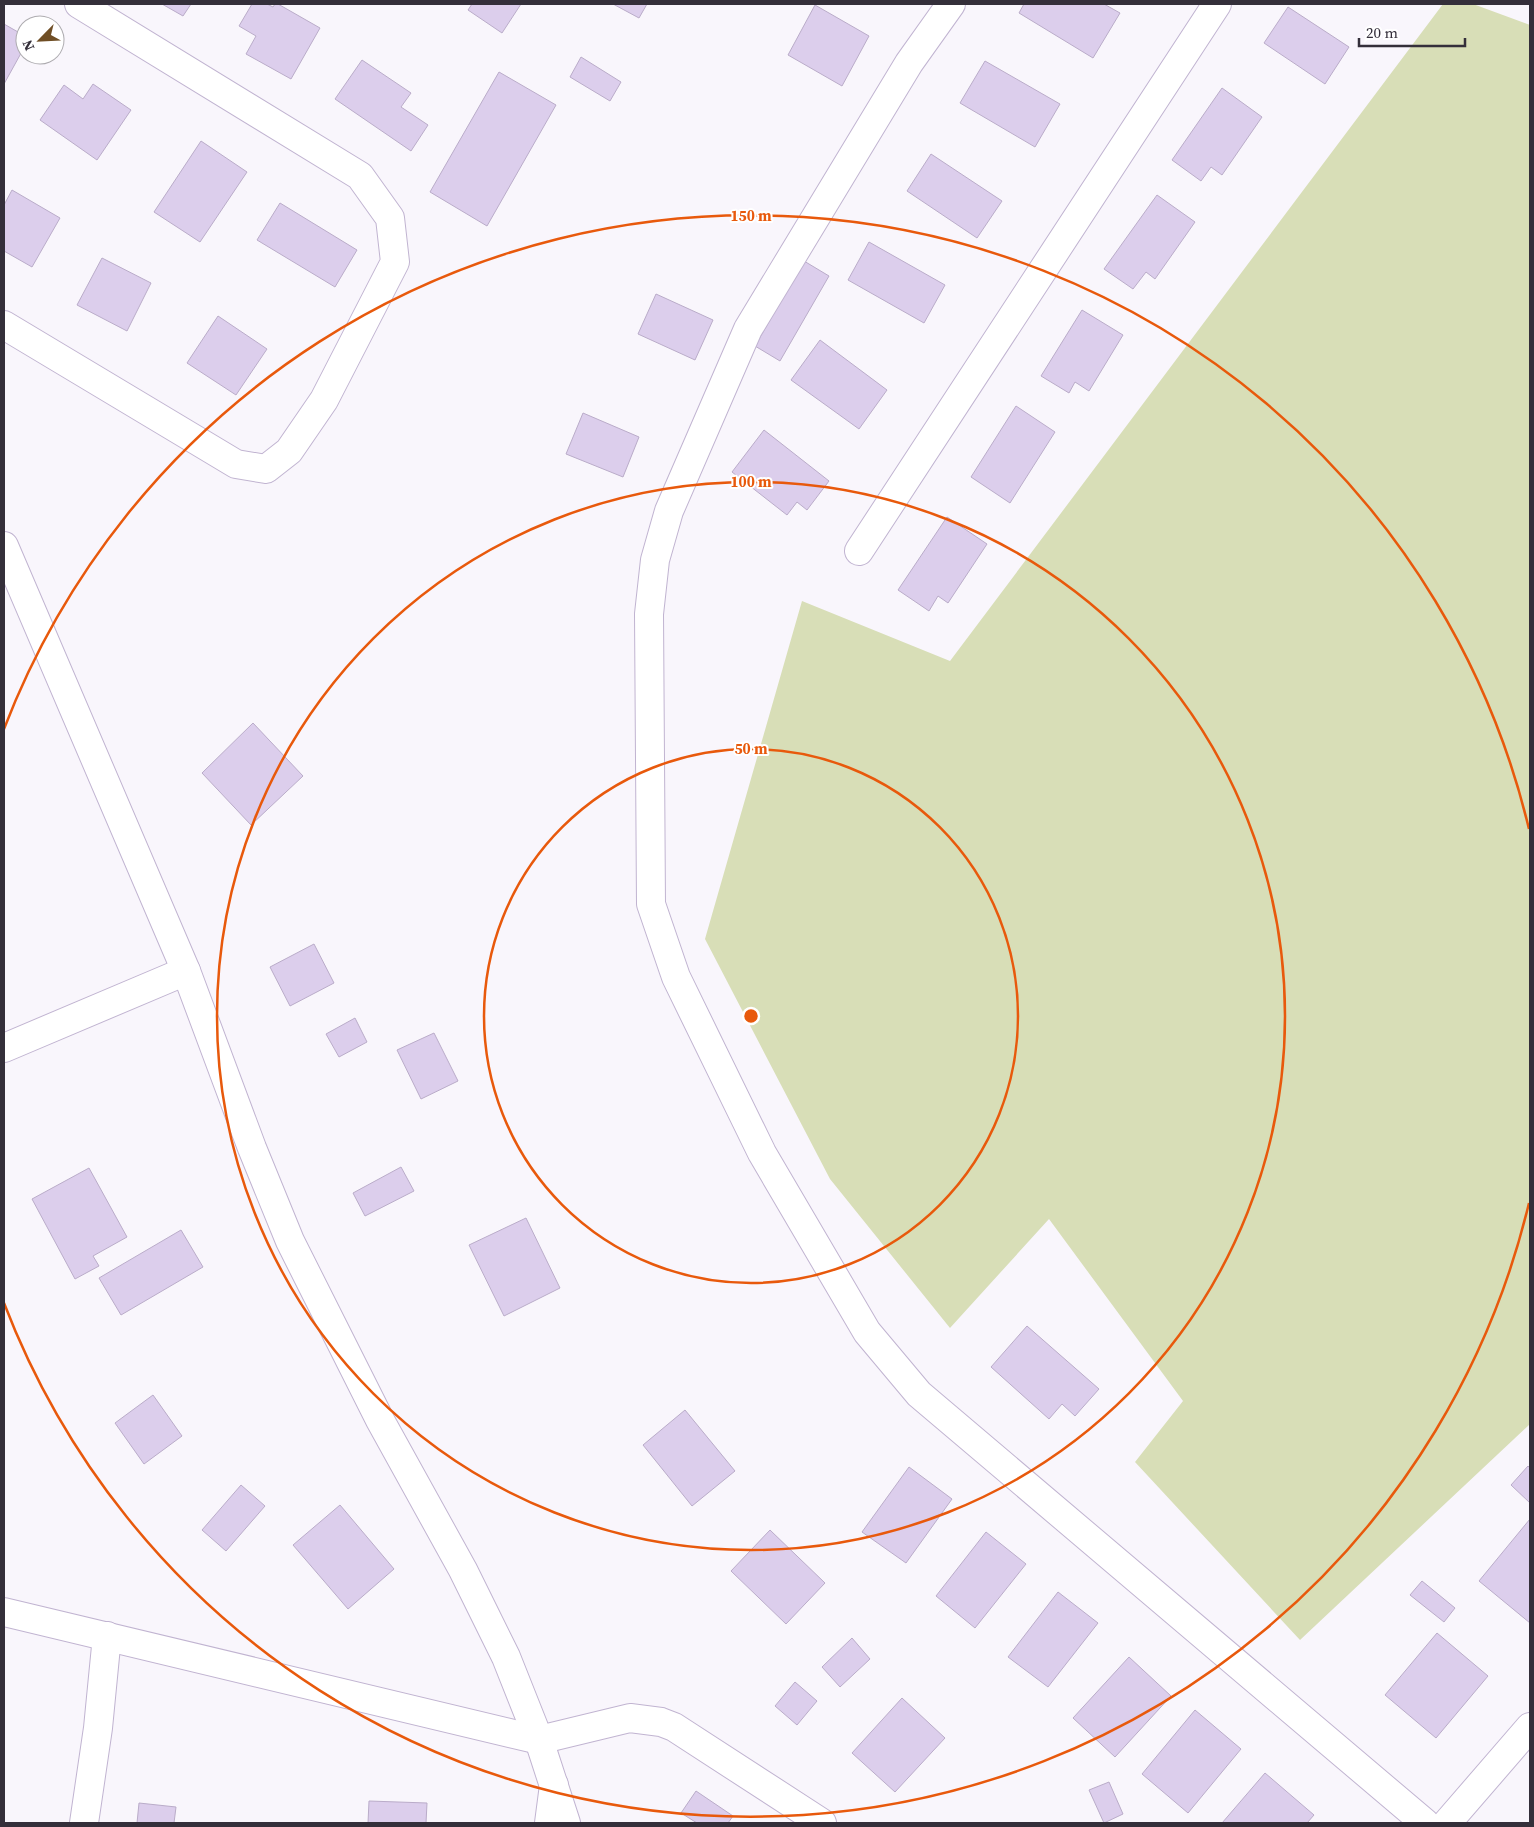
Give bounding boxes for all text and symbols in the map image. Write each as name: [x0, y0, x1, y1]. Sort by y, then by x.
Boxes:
north arrow: [15, 15, 65, 65]
scale bar: [1359, 15, 1465, 47]
text: 20 m: [1366, 22, 1398, 43]
text: N: [17, 37, 39, 54]
text: 150 m: [730, 205, 772, 226]
text: 100 m: [730, 471, 772, 492]
text: 50 m: [734, 738, 768, 759]
centre of rings: [742, 1007, 760, 1025]

